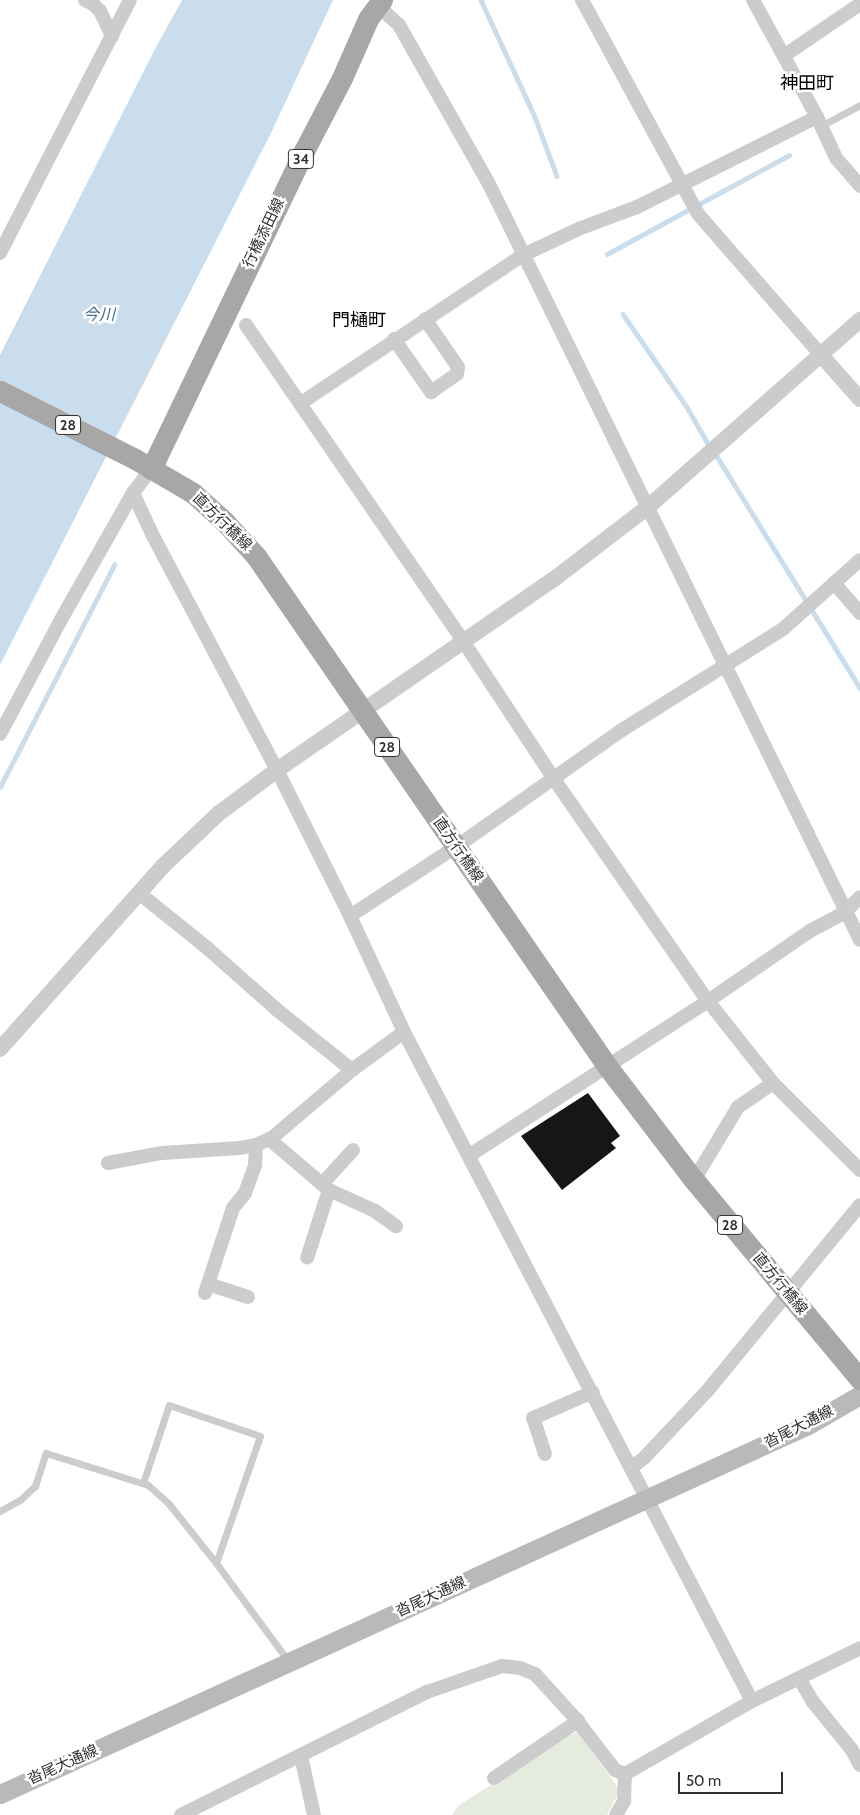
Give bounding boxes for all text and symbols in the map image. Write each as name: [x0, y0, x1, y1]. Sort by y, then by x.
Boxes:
district label: 神田町: [780, 72, 834, 94]
road number: 34: [287, 148, 315, 170]
street label: 行橋添田線: [239, 195, 289, 271]
water label: 今川: [83, 305, 115, 325]
district label: 門樋町: [332, 309, 386, 331]
road number: 28: [54, 414, 82, 436]
street label: 直方行橋線: [189, 489, 255, 555]
road number: 28: [373, 736, 401, 759]
street label: 直方行橋線: [429, 814, 487, 886]
road number: 28: [716, 1214, 744, 1236]
street label: 直方行橋線: [749, 1249, 811, 1319]
street label: 沓尾大通線: [762, 1402, 836, 1452]
street label: 沓尾大通線: [393, 1573, 469, 1621]
street label: 沓尾大通線: [25, 1742, 101, 1788]
scale bar: [680, 1762, 785, 1794]
text: 50 m: [686, 1772, 721, 1790]

